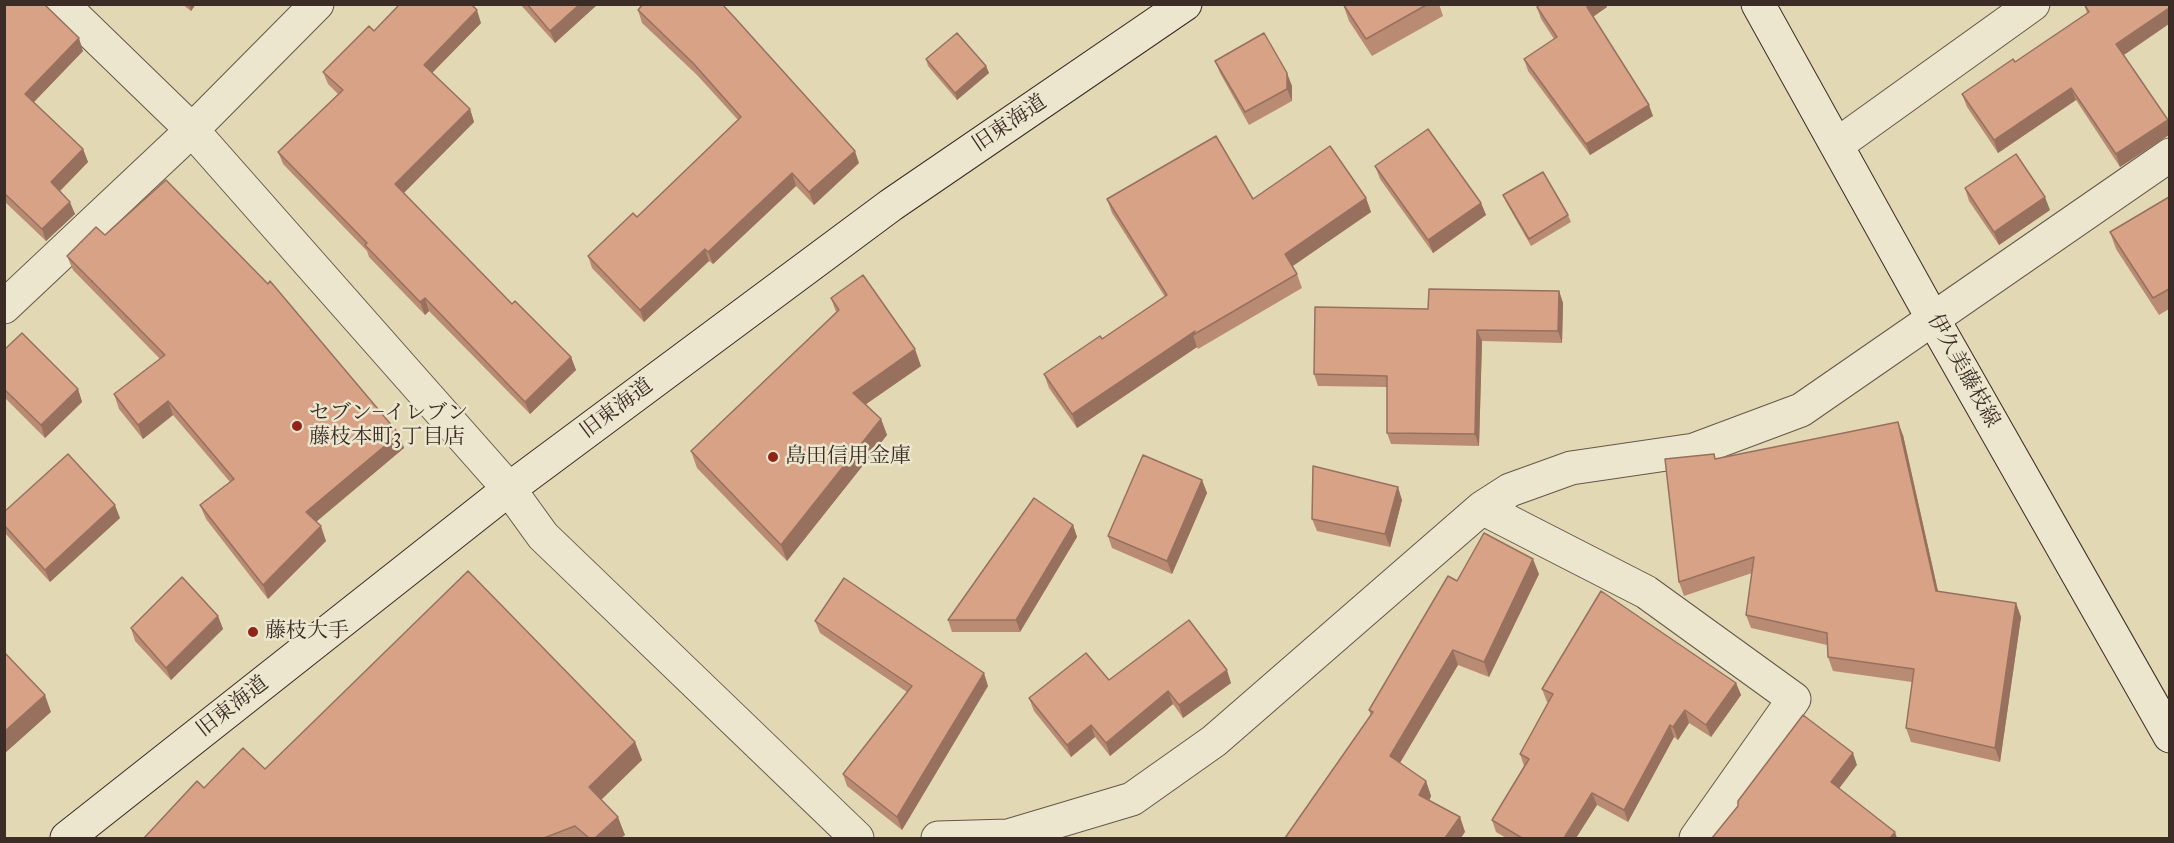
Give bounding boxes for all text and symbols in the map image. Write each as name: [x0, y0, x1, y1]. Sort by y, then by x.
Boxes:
street label: 旧東海道: [968, 90, 1052, 158]
street label: 伊久美藤枝線: [1921, 310, 2005, 432]
street label: 旧東海道: [576, 374, 658, 444]
place label: セブン−イレブン 藤枝本町3丁目店: [309, 401, 468, 451]
marker: セブン−イレブン 藤枝本町3丁目店: [290, 419, 304, 433]
place label: 島田信用金庫: [785, 444, 911, 470]
marker: 島田信用金庫: [766, 450, 780, 464]
place label: 藤枝大手: [265, 619, 349, 645]
marker: 藤枝大手: [246, 625, 260, 639]
street label: 旧東海道: [192, 671, 274, 743]

